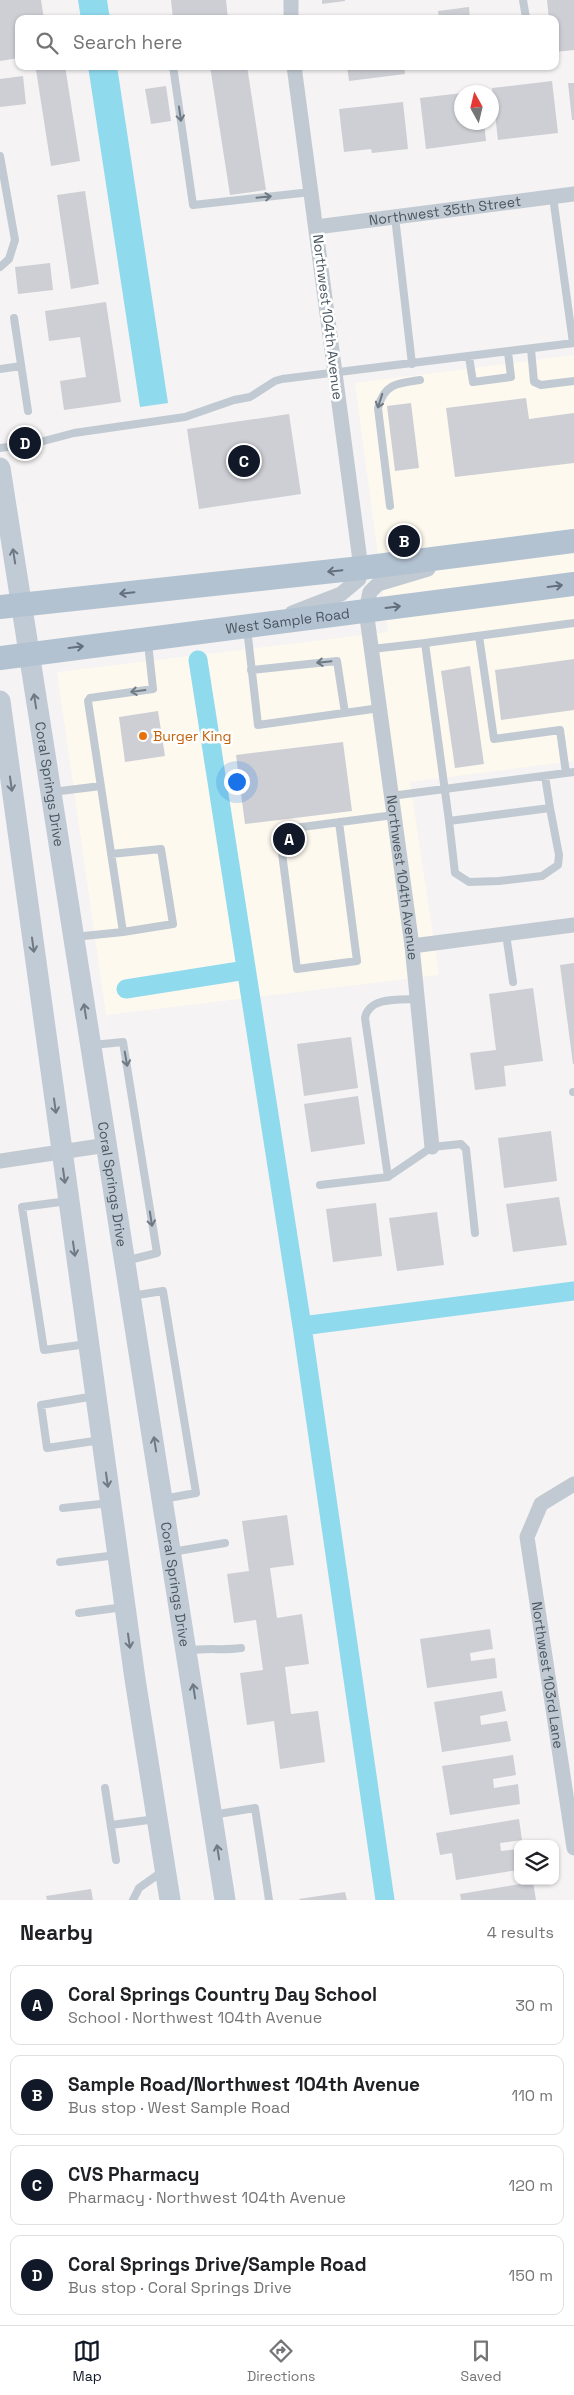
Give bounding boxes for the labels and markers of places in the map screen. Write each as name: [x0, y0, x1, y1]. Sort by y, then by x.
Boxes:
pin: D: [9, 424, 41, 462]
pin: C: [228, 442, 260, 480]
pin: B: [388, 522, 420, 560]
place label: Burger King: [153, 727, 232, 745]
marker: Burger King: [137, 730, 149, 742]
pin: A: [273, 820, 305, 858]

